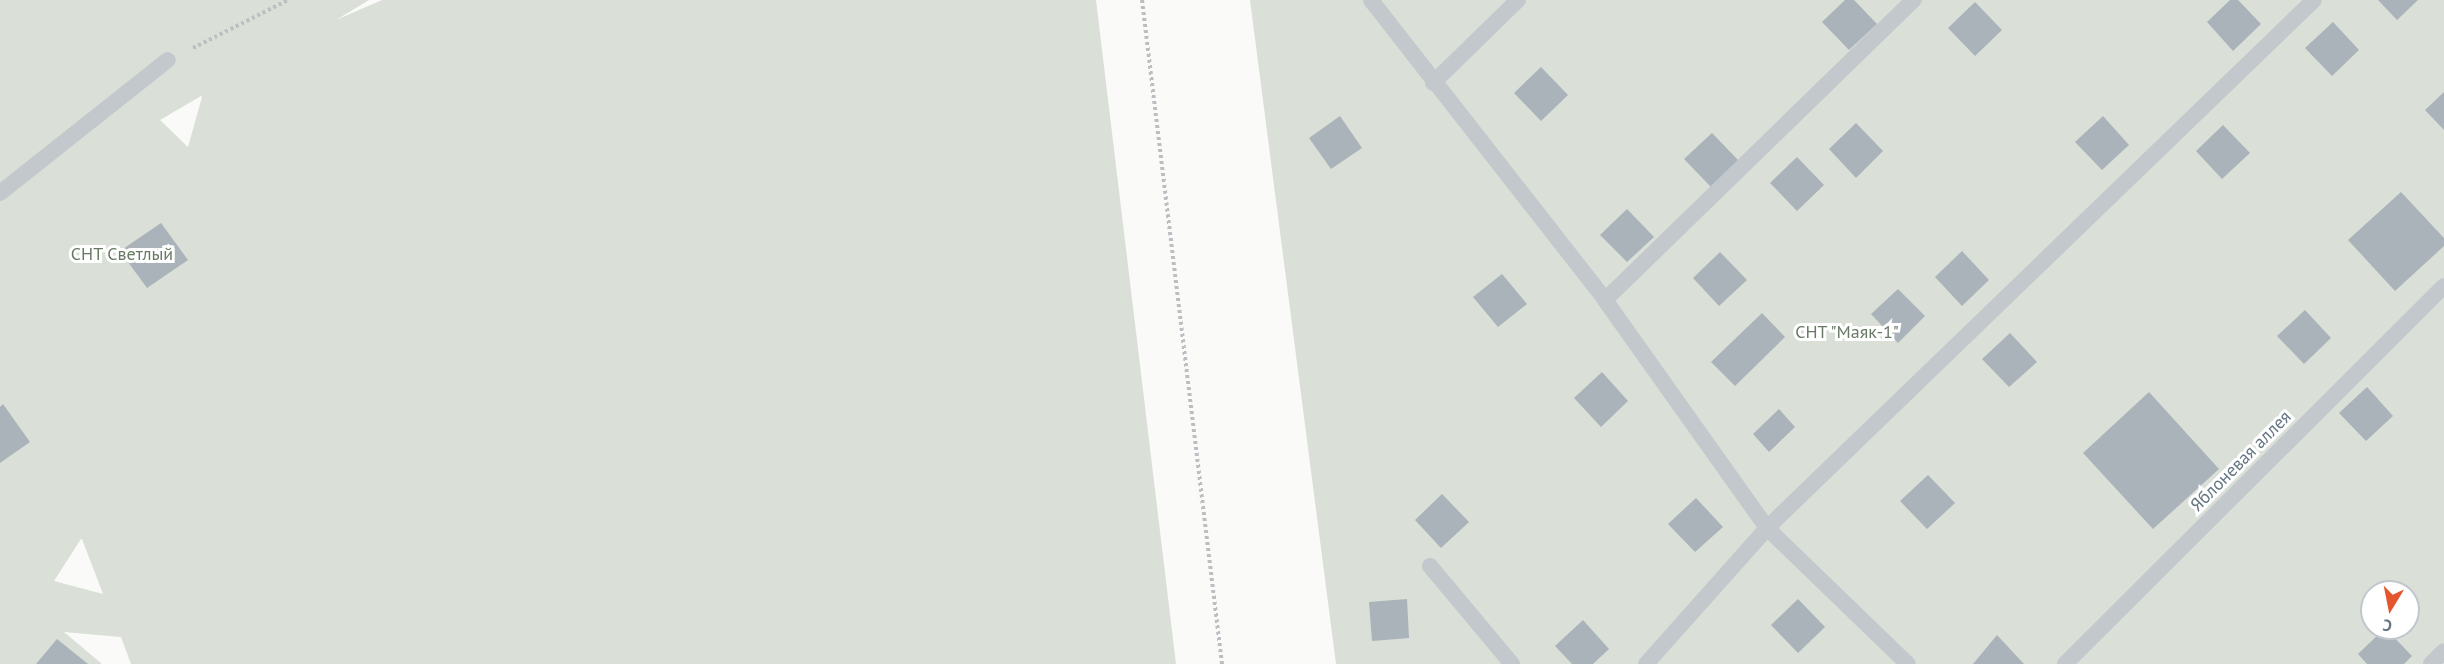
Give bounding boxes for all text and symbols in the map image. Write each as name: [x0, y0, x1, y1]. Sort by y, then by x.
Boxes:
park label: СНТ Светлый: [70, 243, 174, 265]
park label: СНТ "Маяк-1": [1794, 321, 1900, 343]
street label: Яблоневая аллея: [2186, 406, 2296, 516]
north arrow: [2360, 580, 2420, 640]
text: С: [2381, 615, 2393, 636]

